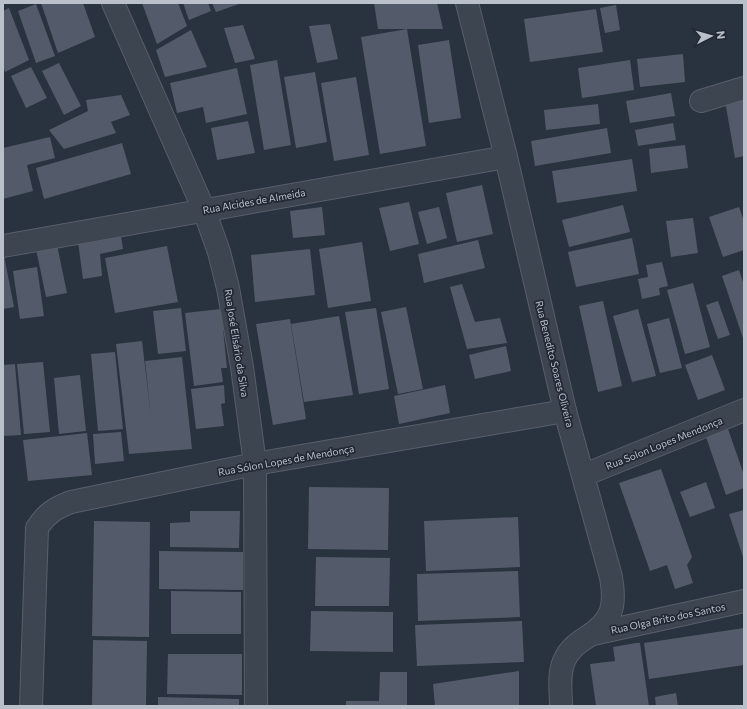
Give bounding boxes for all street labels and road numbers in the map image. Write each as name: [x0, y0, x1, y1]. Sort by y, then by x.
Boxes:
street label: Rua Alcides de Almeida: [202, 186, 306, 216]
street label: Rua José Elisário da Silva: [223, 288, 251, 398]
street label: Rua Benedito Soares Oliveira: [533, 299, 577, 429]
street label: Rua Solon Lopes Mendonça: [604, 414, 724, 472]
street label: Rua Sólon Lopes de Mendonça: [217, 442, 355, 478]
street label: Rua Olga Brito dos Santos: [610, 600, 727, 636]

